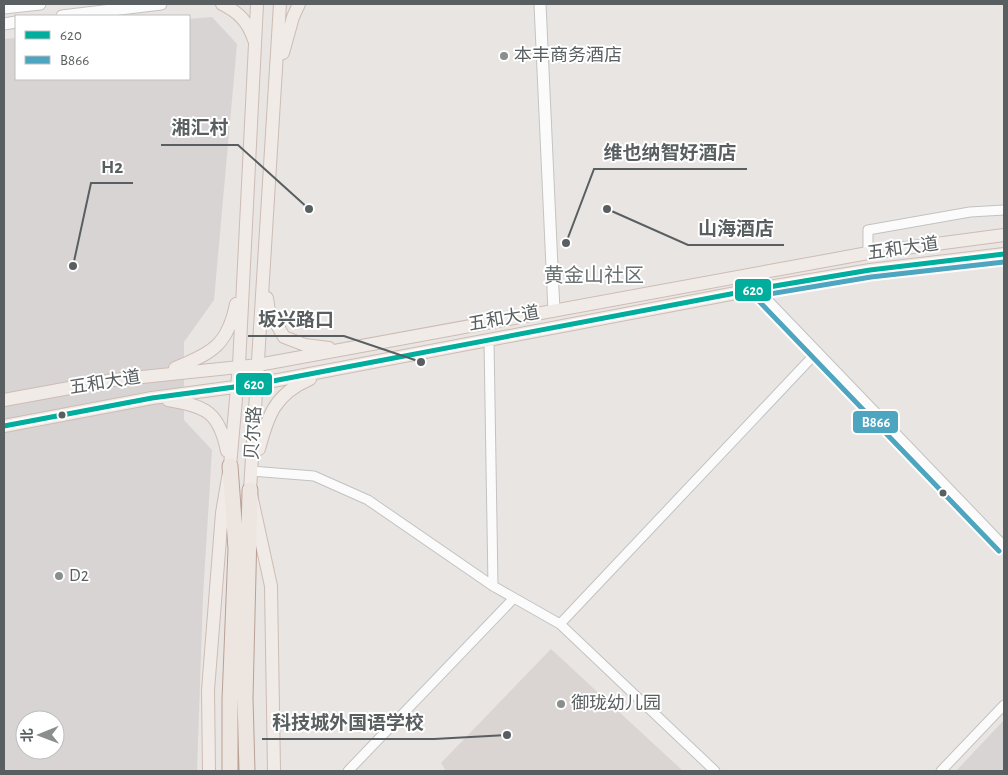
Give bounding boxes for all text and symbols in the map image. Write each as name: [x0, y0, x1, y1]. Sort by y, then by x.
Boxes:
legend: [15, 15, 190, 80]
text: 620: [60, 28, 82, 43]
place label: 本丰商务酒店: [514, 45, 622, 65]
marker: 本丰商务酒店: [498, 50, 510, 62]
text: B866: [60, 53, 89, 68]
callout: 湘汇村: [161, 111, 238, 145]
text: 湘汇村: [171, 117, 229, 138]
callout: 维也纳智好酒店: [594, 135, 747, 169]
text: 维也纳智好酒店: [603, 142, 737, 163]
callout: H2: [91, 149, 133, 183]
text: H2: [101, 158, 123, 177]
callout: 山海酒店: [688, 211, 784, 245]
text: 山海酒店: [698, 218, 774, 239]
street label: 五和大道: [866, 233, 940, 263]
district label: 黄金山社区: [544, 265, 644, 286]
line badge: 620: [734, 278, 772, 302]
text: 620: [743, 284, 763, 298]
callout: 坂兴路口: [248, 302, 344, 336]
street label: 五和大道: [467, 302, 541, 334]
text: 坂兴路口: [258, 309, 334, 330]
street label: 五和大道: [68, 367, 142, 398]
line badge: 620: [235, 372, 273, 396]
text: 620: [244, 378, 264, 392]
street label: 贝尔路: [242, 405, 264, 460]
unlabelled marker: [57, 410, 67, 420]
line badge: B866: [852, 410, 899, 434]
text: B866: [862, 416, 890, 430]
unlabelled marker: [938, 488, 948, 498]
place label: D2: [69, 567, 89, 585]
marker: D2: [53, 570, 65, 582]
place label: 御珑幼儿园: [571, 693, 661, 713]
marker: 御珑幼儿园: [555, 698, 567, 710]
callout: 科技城外国语学校: [262, 705, 434, 739]
north arrow: [15, 710, 65, 760]
text: 科技城外国语学校: [272, 712, 424, 733]
text: 北: [20, 728, 35, 742]

